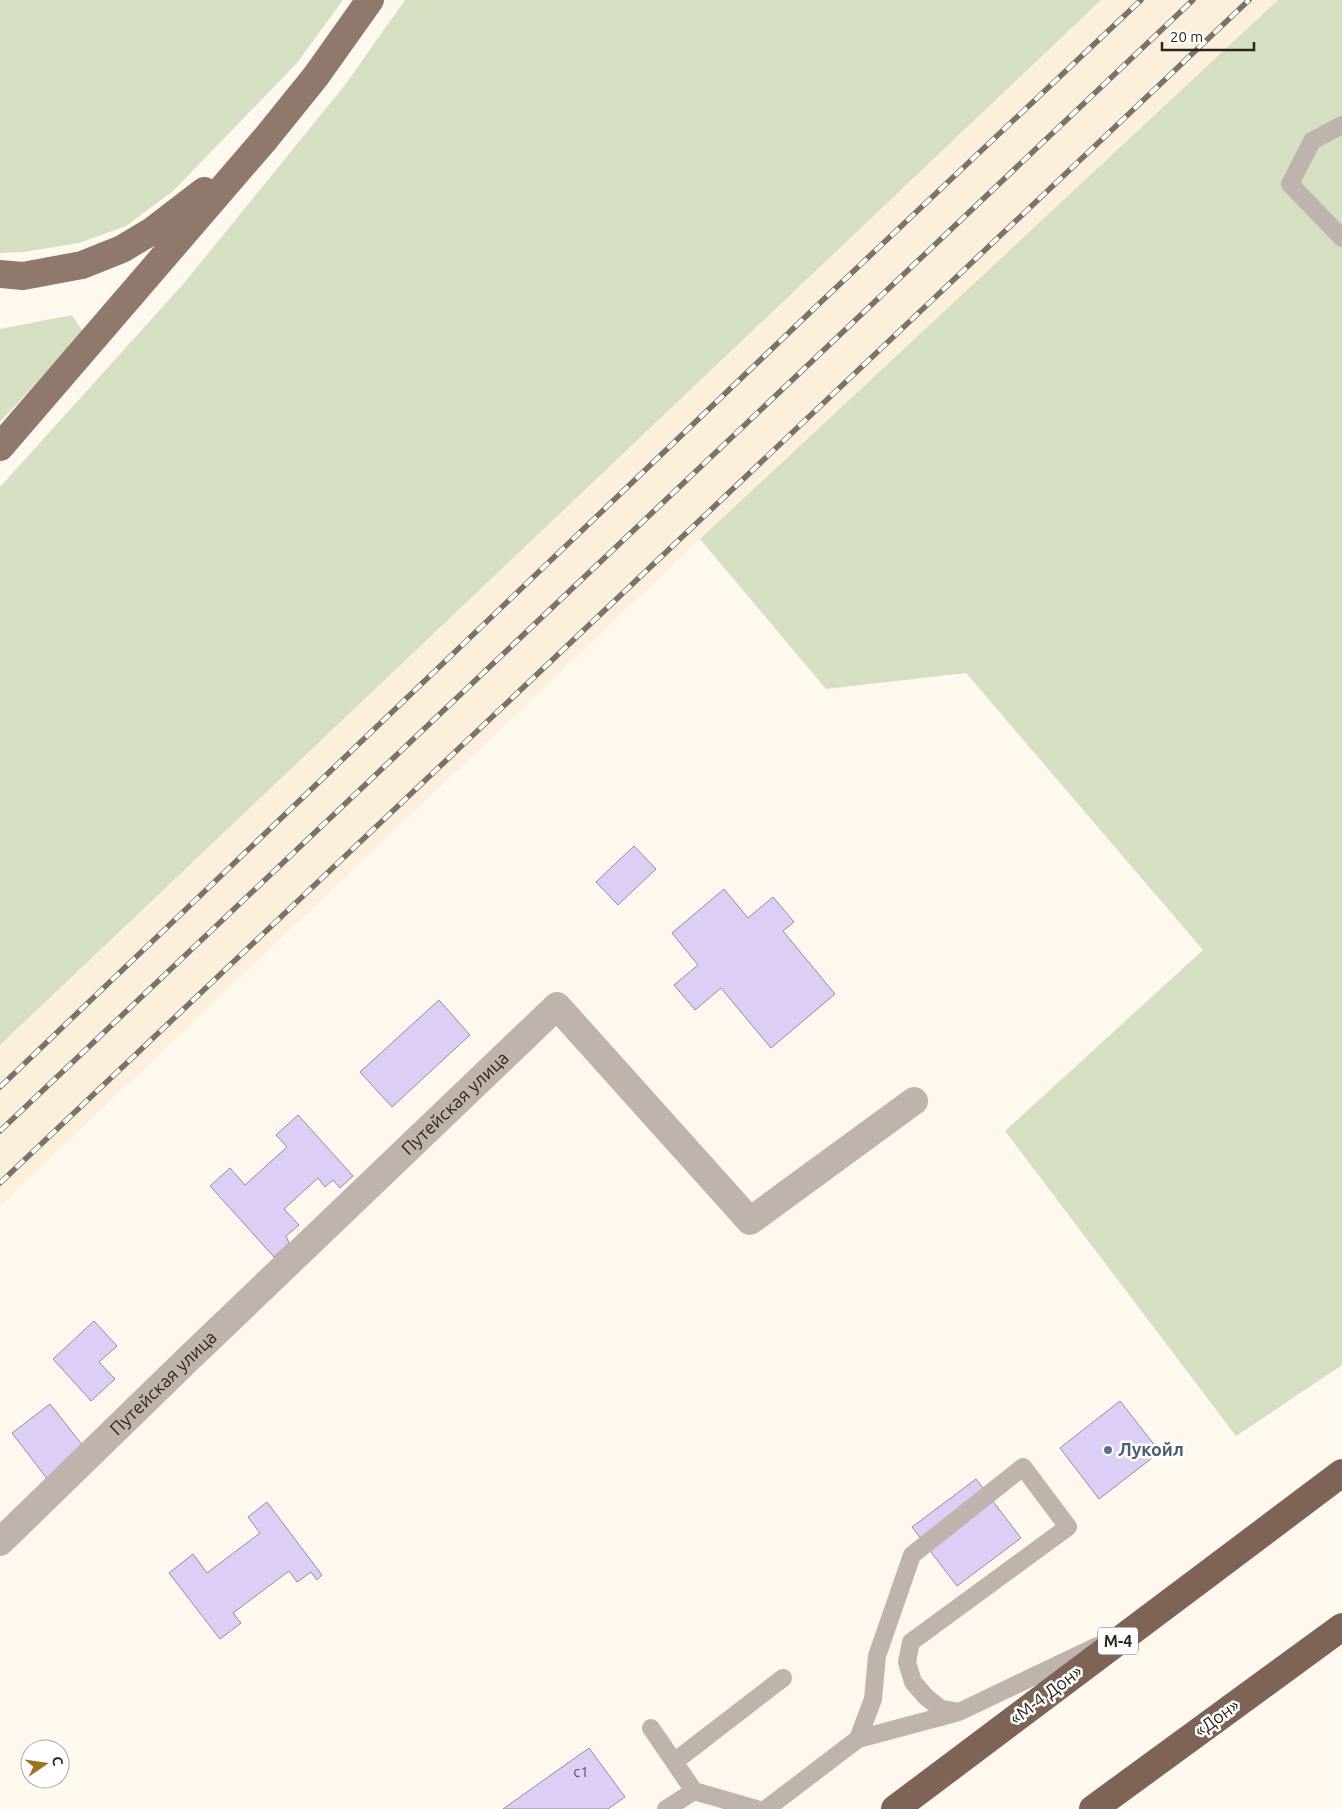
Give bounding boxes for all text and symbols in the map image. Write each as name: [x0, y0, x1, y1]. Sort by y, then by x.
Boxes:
scale bar: [1162, 20, 1254, 52]
text: 20 m: [1170, 28, 1203, 45]
street label: Путейская улица: [397, 1047, 512, 1158]
street label: Путейская улица: [106, 1326, 220, 1438]
place label: Лукойл: [1118, 1439, 1184, 1459]
marker: Лукойл: [1102, 1444, 1114, 1456]
road number: М-4: [1098, 1628, 1138, 1654]
street label: «М-4 Дон»: [1005, 1660, 1086, 1728]
street label: «Дон»: [1190, 1694, 1243, 1740]
north arrow: [20, 1739, 70, 1789]
text: С: [49, 1755, 66, 1767]
house number: с1: [573, 1763, 589, 1780]

